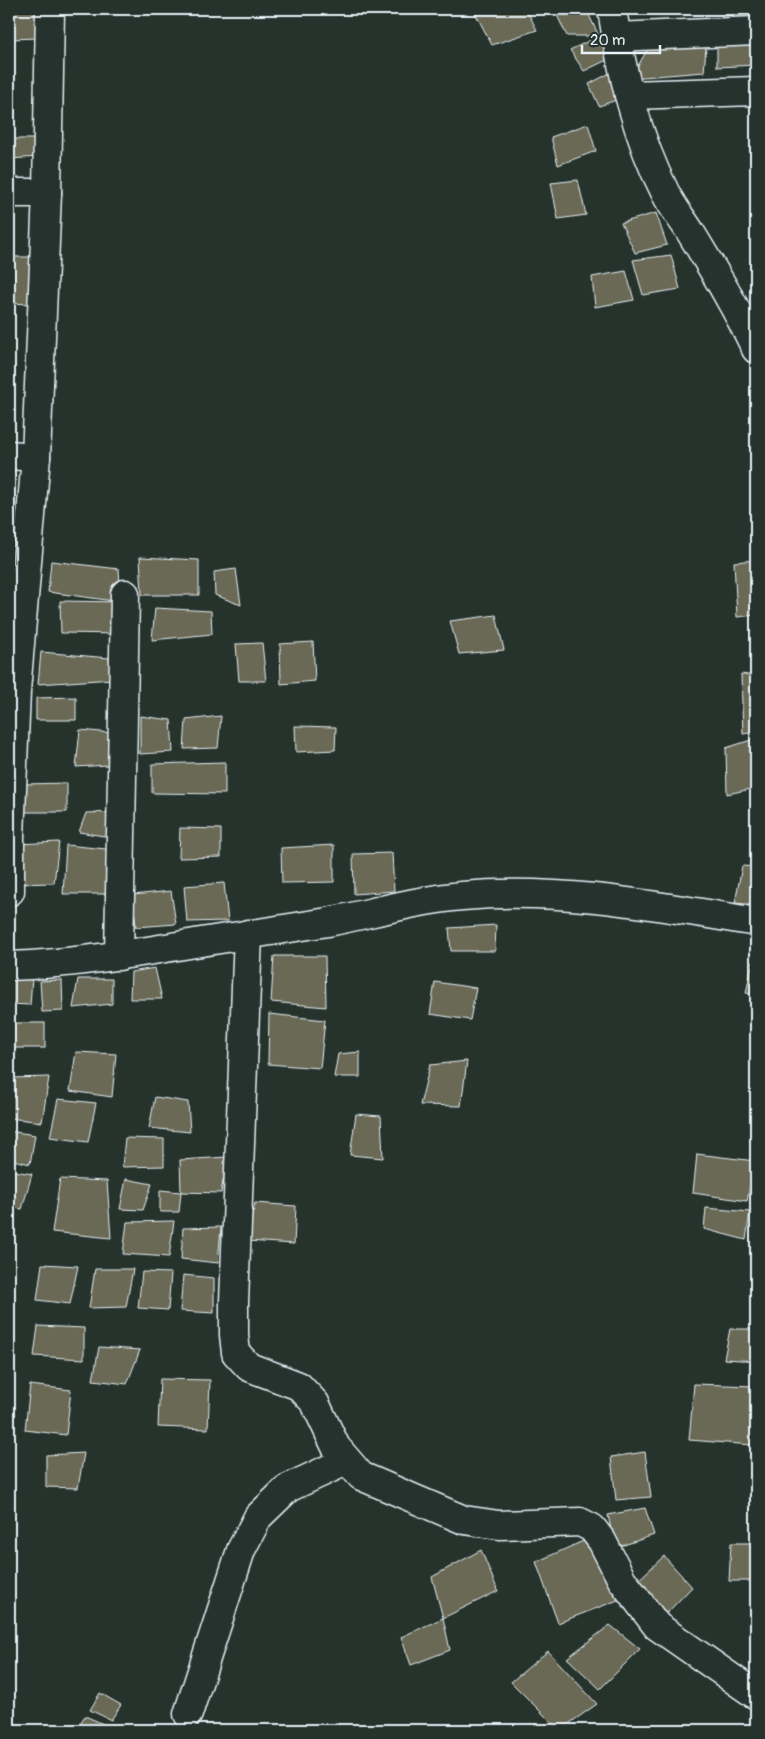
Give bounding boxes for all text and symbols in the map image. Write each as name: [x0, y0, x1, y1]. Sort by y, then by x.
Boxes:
scale bar: [582, 22, 660, 54]
text: 20 m: [590, 31, 625, 50]

